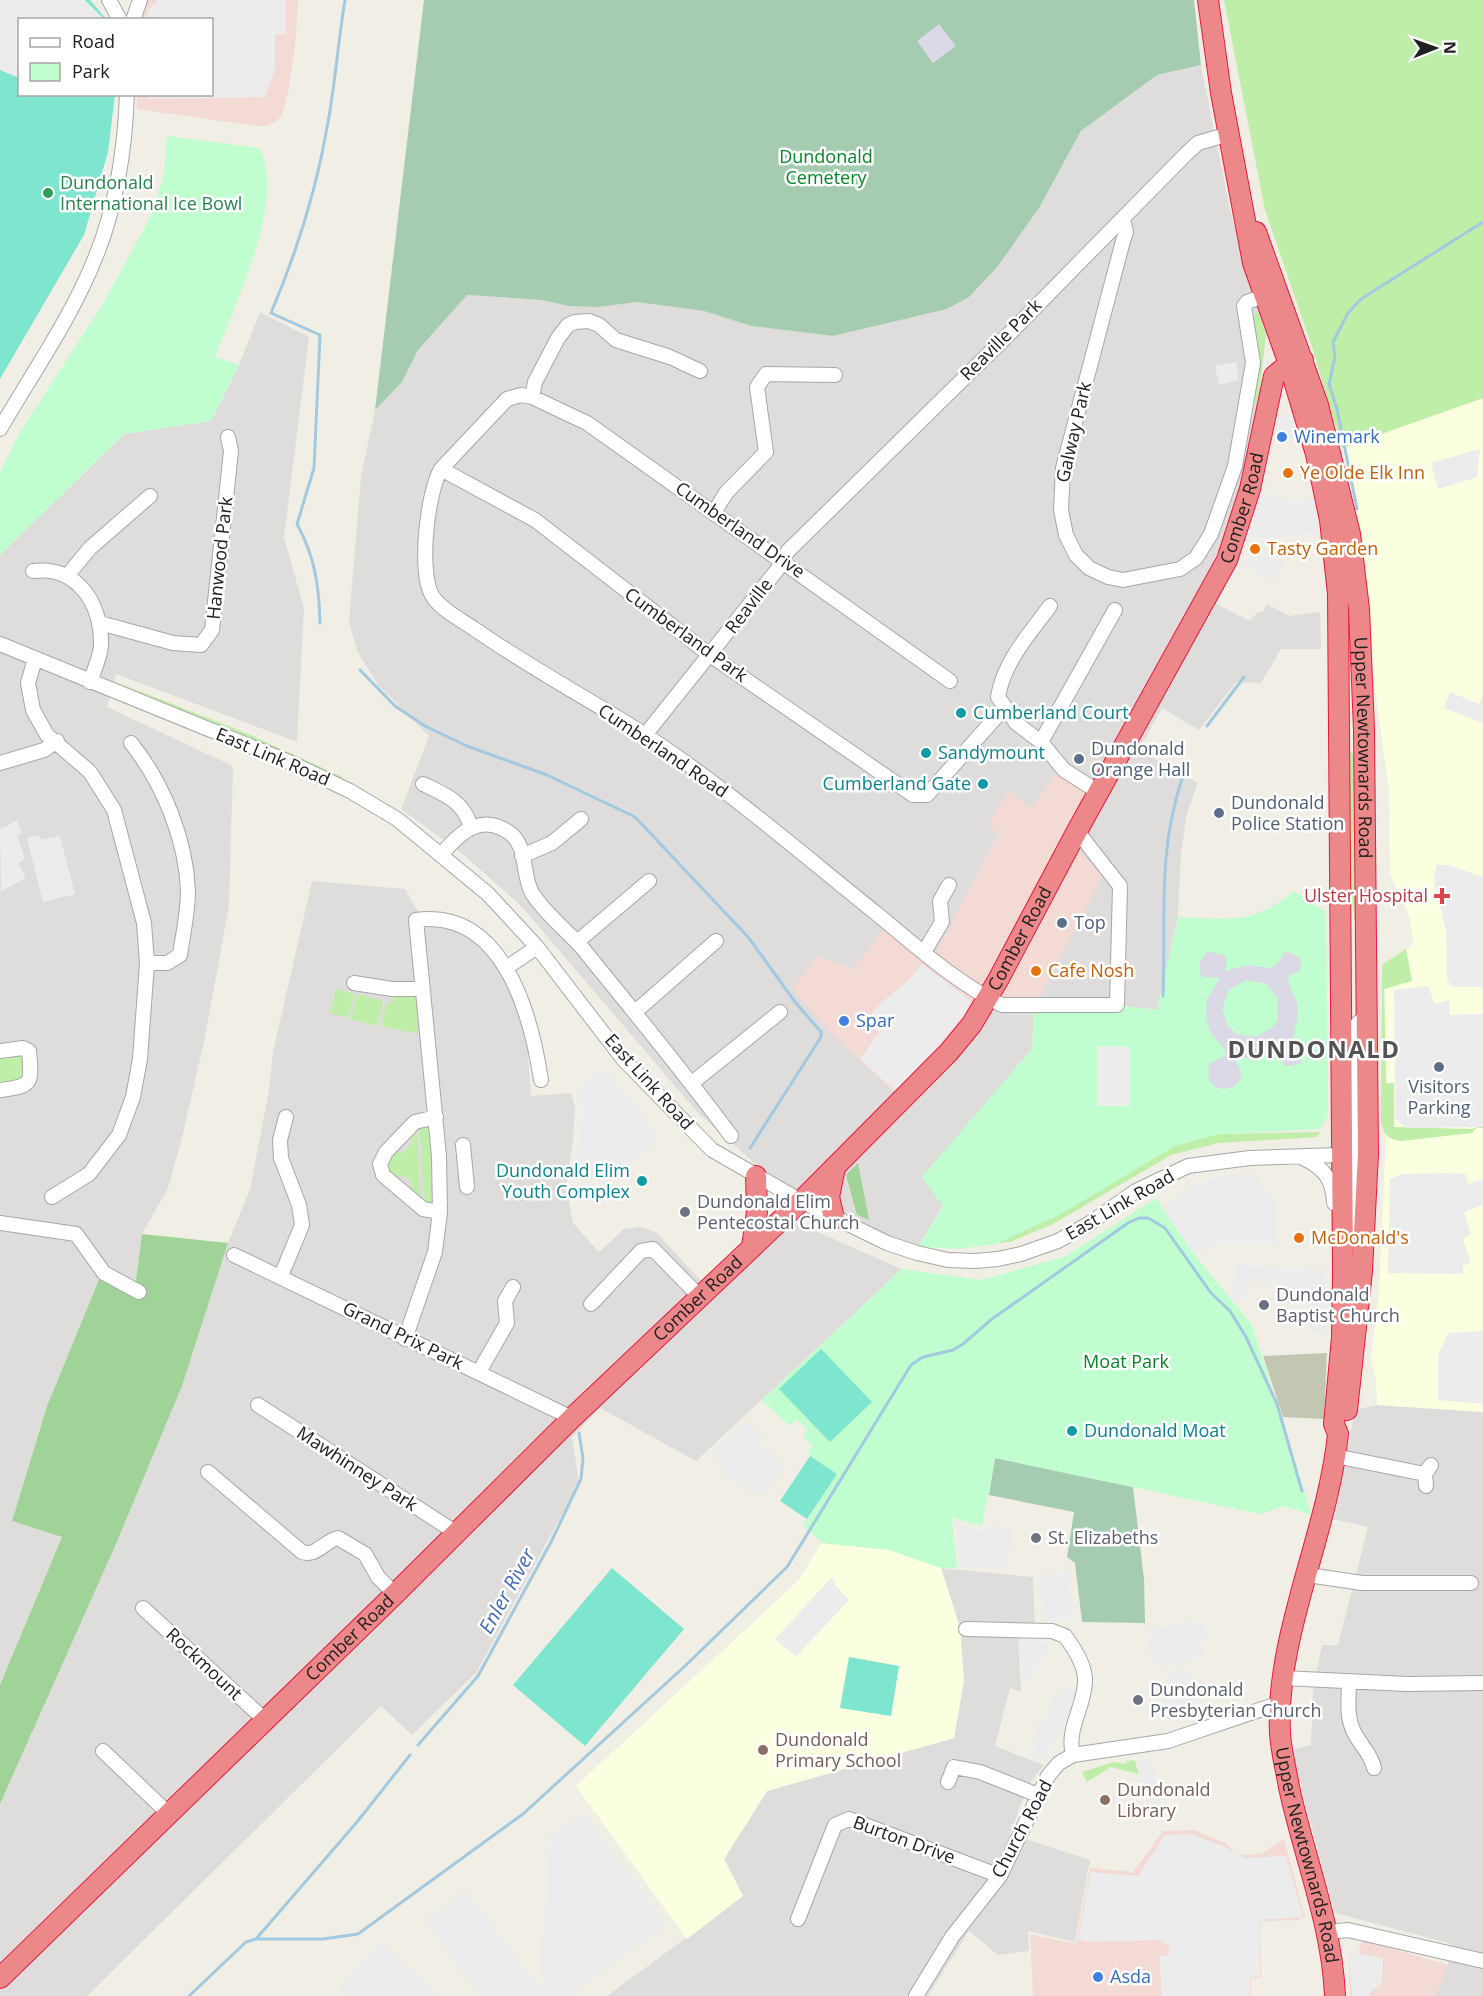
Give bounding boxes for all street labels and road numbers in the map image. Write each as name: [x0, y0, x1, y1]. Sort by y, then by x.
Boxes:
street label: Reaville Park: [954, 293, 1047, 385]
street label: Galway Park: [1050, 378, 1096, 485]
street label: Comber Road: [1214, 450, 1268, 566]
street label: Cumberland Drive: [671, 476, 810, 583]
street label: Hanwood Park: [201, 495, 237, 620]
street label: Reaville: [719, 573, 777, 638]
street label: Cumberland Park: [620, 581, 753, 687]
street label: Upper Newtownards Road: [1349, 636, 1378, 859]
street label: Cumberland Road: [594, 698, 733, 803]
street label: East Link Road: [213, 721, 334, 791]
street label: Comber Road: [981, 882, 1057, 995]
street label: East Link Road: [600, 1028, 699, 1135]
street label: East Link Road: [1061, 1163, 1178, 1245]
street label: Comber Road: [647, 1250, 747, 1346]
street label: Grand Prix Park: [339, 1295, 468, 1375]
street label: Mawhinney Park: [293, 1420, 423, 1516]
street label: Comber Road: [300, 1588, 399, 1686]
street label: Rockmount: [161, 1622, 248, 1705]
street label: Upper Newtownards Road: [1271, 1745, 1345, 1965]
street label: Church Road: [985, 1775, 1057, 1882]
street label: Burton Drive: [850, 1809, 959, 1869]

